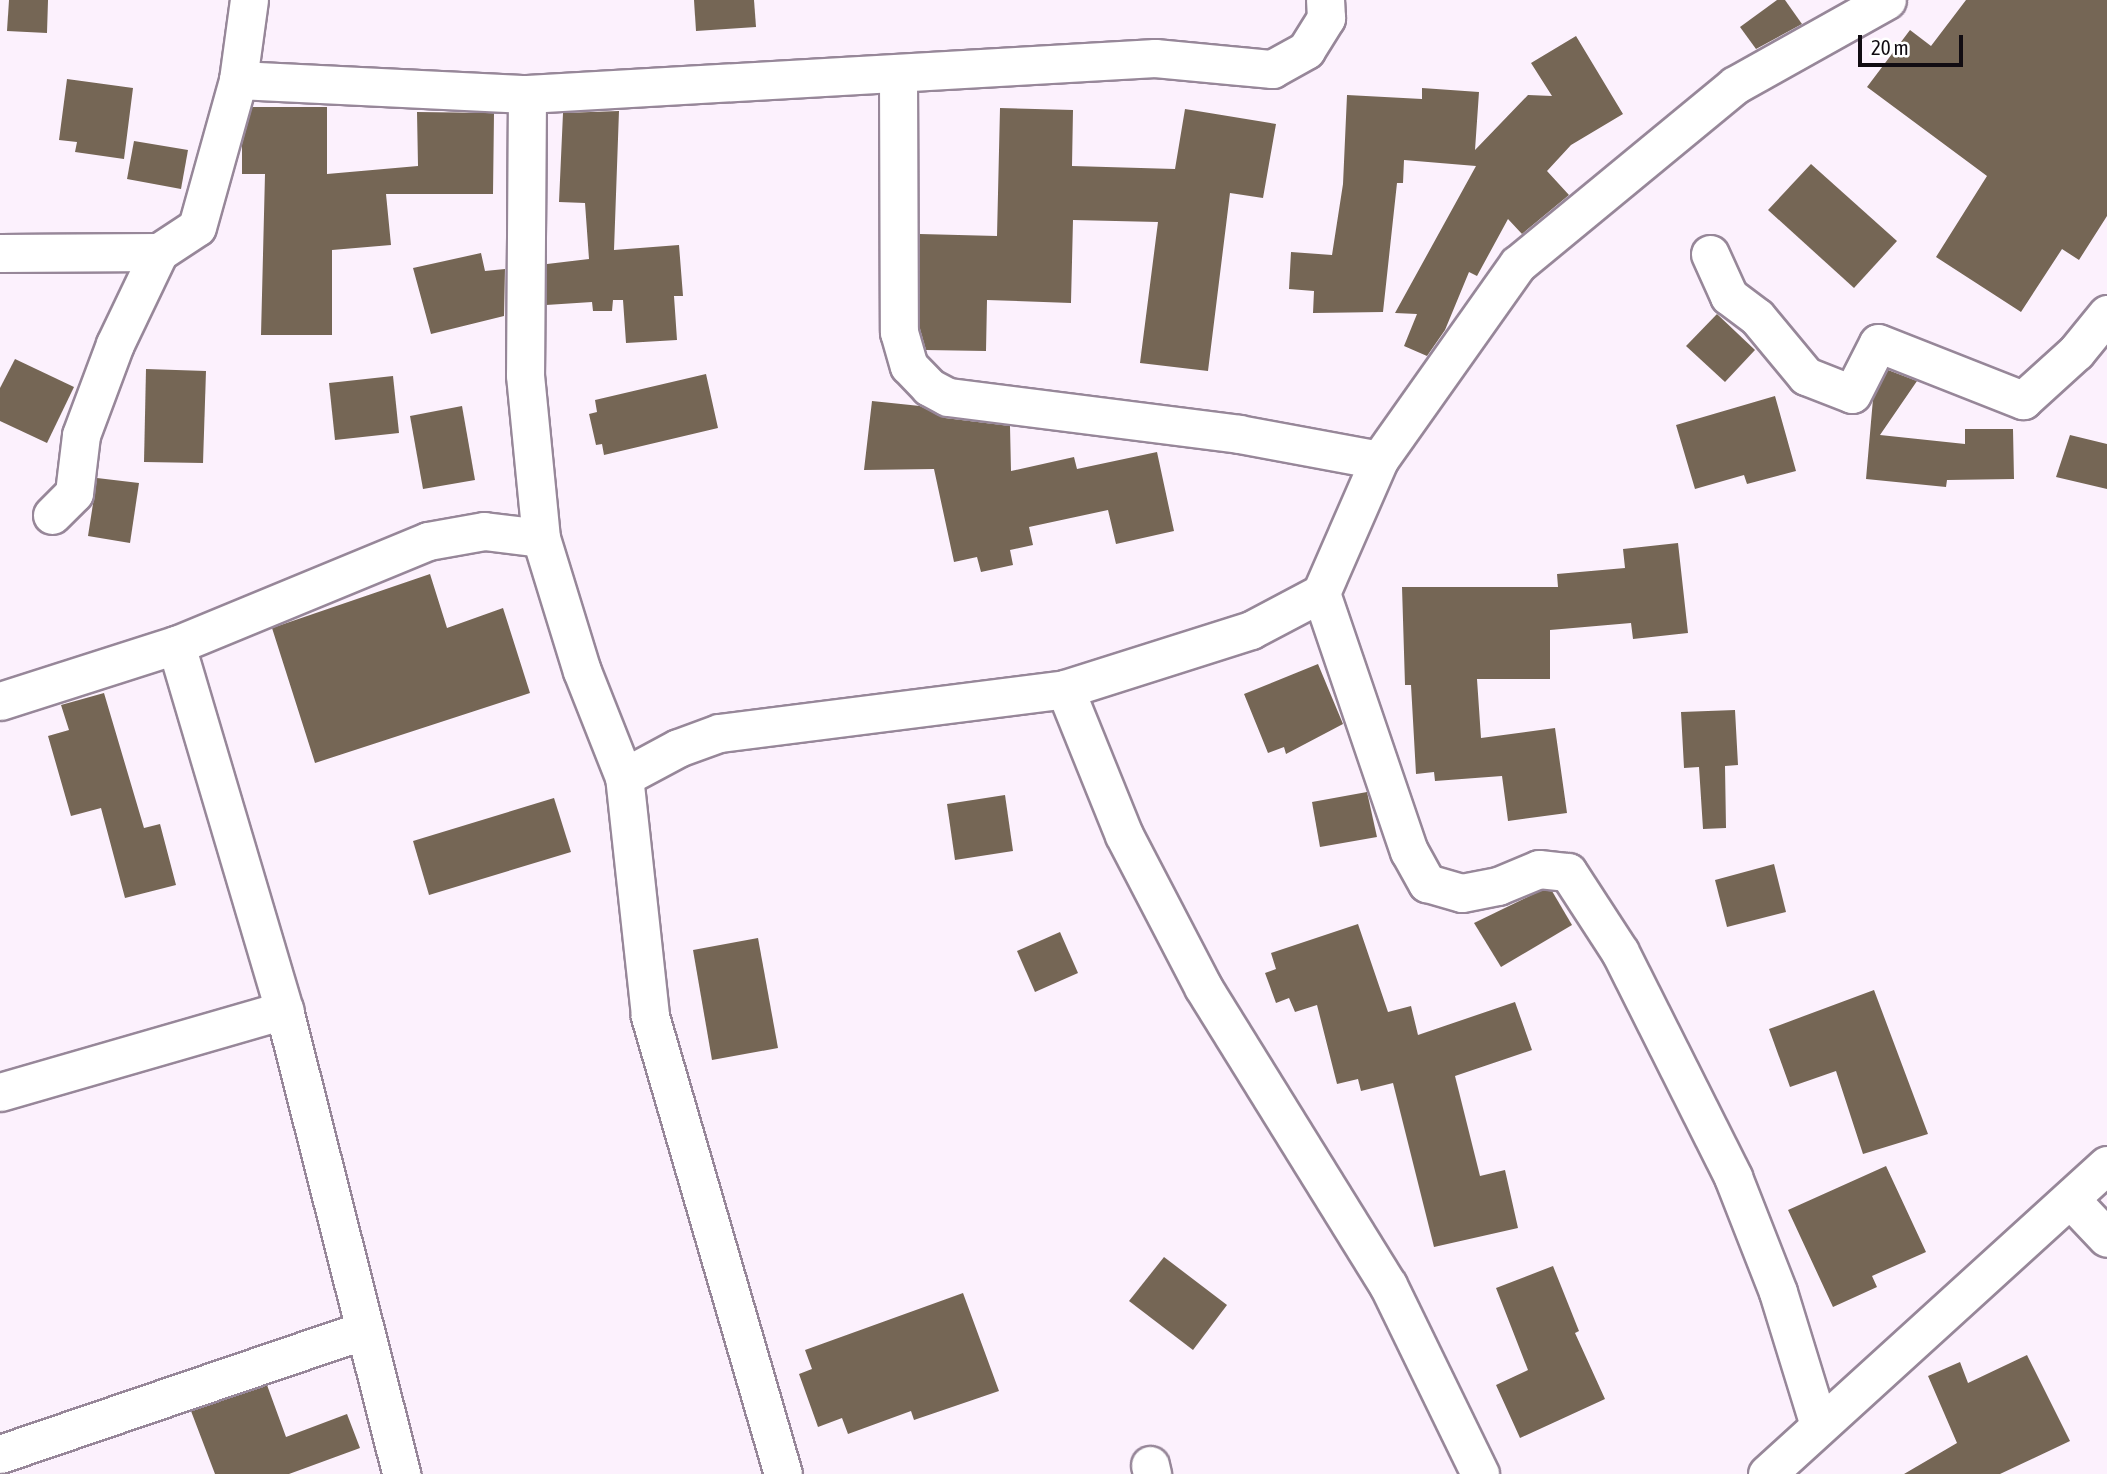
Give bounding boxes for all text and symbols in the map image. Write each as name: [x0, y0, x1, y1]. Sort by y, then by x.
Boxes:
scale bar: [1862, 21, 1967, 65]
text: 20 m: [1871, 35, 1909, 59]

